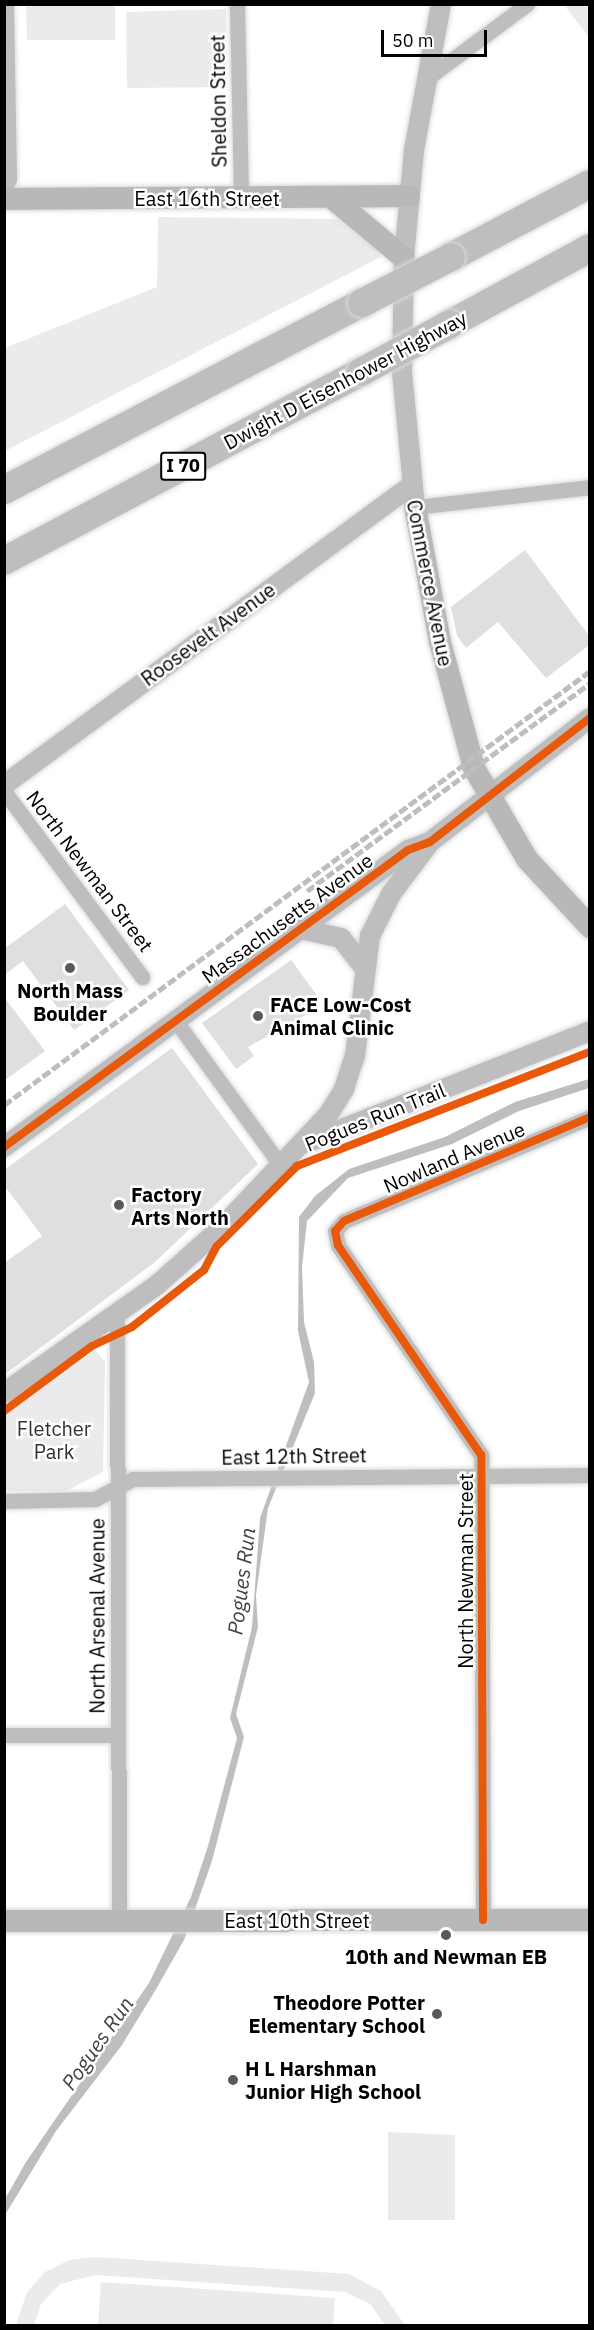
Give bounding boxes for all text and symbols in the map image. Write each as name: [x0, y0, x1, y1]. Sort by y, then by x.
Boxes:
scale bar: [384, 18, 490, 56]
text: 50 m: [392, 29, 434, 52]
street label: Sheldon Street: [205, 34, 231, 168]
street label: East 16th Street: [134, 186, 280, 210]
street label: Dwight D Eisenhower Highway: [219, 306, 471, 454]
road number: I 70: [159, 451, 207, 481]
street label: Commerce Avenue: [402, 498, 458, 668]
street label: Roosevelt Avenue: [136, 577, 280, 691]
street label: North Newman Street: [22, 786, 158, 956]
street label: Massachusetts Avenue: [197, 848, 377, 988]
marker: North Mass Boulder: [63, 961, 77, 975]
place label: North Mass Boulder: [17, 978, 123, 1025]
place label: FACE Low-Cost Animal Clinic: [270, 993, 411, 1040]
marker: FACE Low-Cost Animal Clinic: [251, 1009, 265, 1023]
street label: Pogues Run Trail: [301, 1078, 449, 1156]
street label: Nowland Avenue: [380, 1116, 528, 1198]
place label: Factory Arts North: [131, 1182, 229, 1229]
marker: Factory Arts North: [112, 1198, 126, 1212]
park label: Fletcher Park: [17, 1417, 91, 1464]
street label: East 12th Street: [221, 1443, 367, 1469]
street label: North Newman Street: [453, 1473, 477, 1669]
street label: North Arsenal Avenue: [85, 1518, 109, 1714]
water label: Pogues Run: [222, 1526, 260, 1636]
street label: East 10th Street: [224, 1908, 370, 1932]
marker: 10th and Newman EB: [439, 1928, 453, 1942]
place label: 10th and Newman EB: [345, 1944, 547, 1968]
place label: Theodore Potter Elementary School: [249, 1990, 425, 2037]
water label: Pogues Run: [56, 1992, 138, 2094]
marker: Theodore Potter Elementary School: [430, 2007, 444, 2021]
place label: H L Harshman Junior High School: [245, 2056, 421, 2103]
marker: H L Harshman Junior High School: [226, 2073, 240, 2087]

